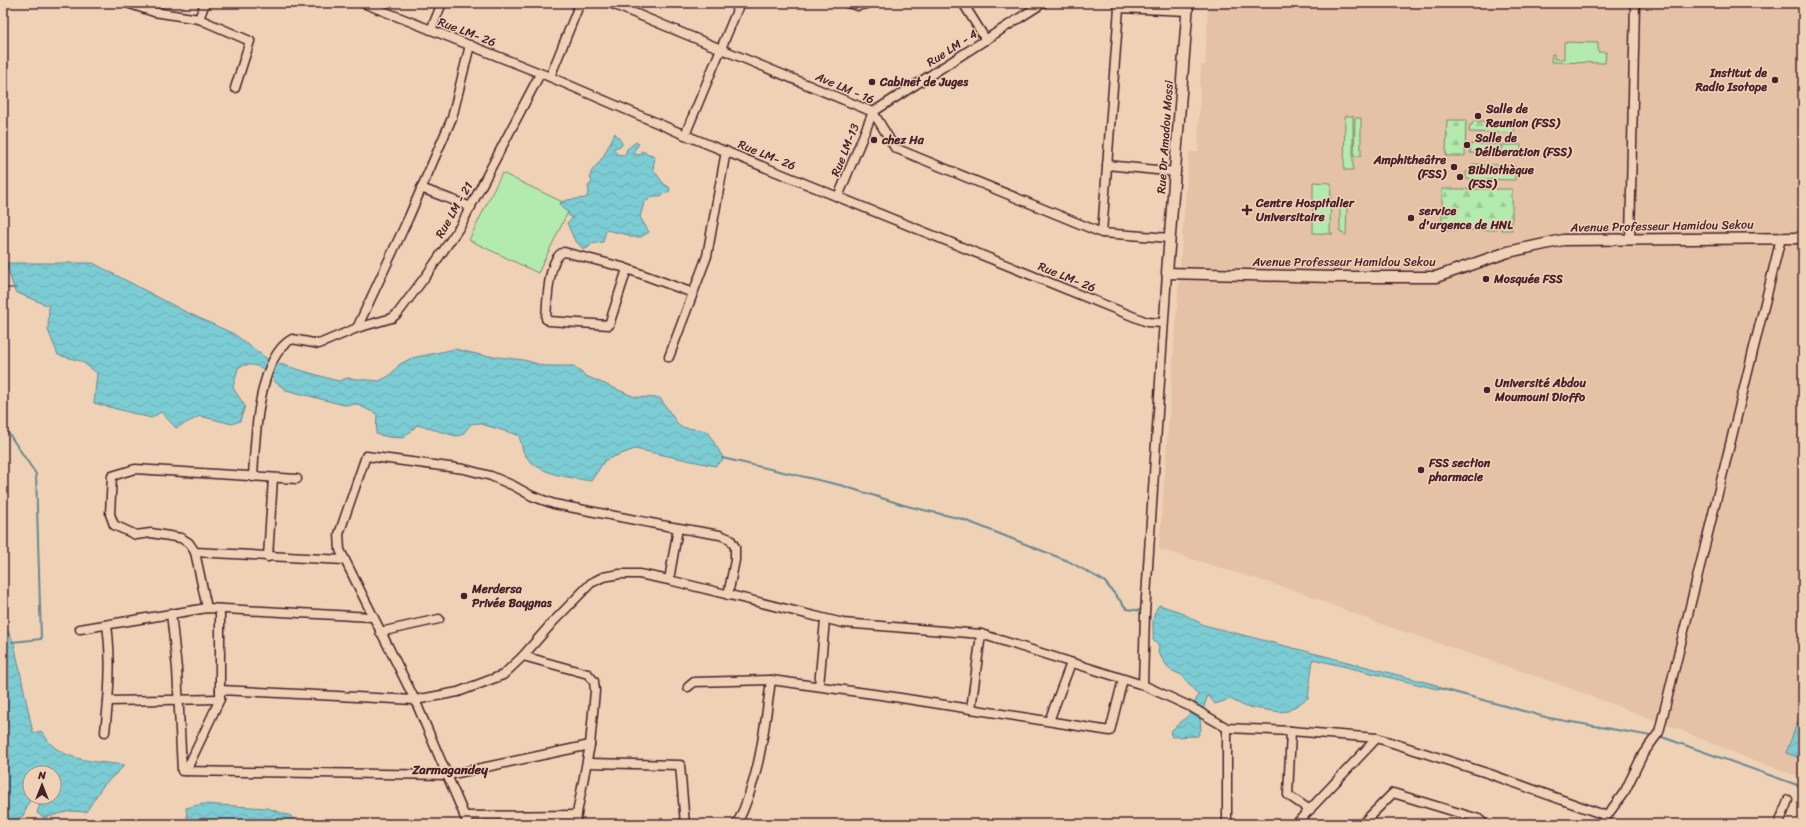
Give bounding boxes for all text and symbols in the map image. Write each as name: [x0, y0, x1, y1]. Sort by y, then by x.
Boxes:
street label: Rue LM- 26: [435, 11, 499, 53]
street label: Rue LM - 4: [922, 23, 983, 73]
place label: Institut de Radio Isotope: [1695, 62, 1767, 98]
street label: Ave LM - 16: [811, 65, 878, 110]
place label: Cabinet de Juges: [879, 71, 969, 93]
marker: Institut de Radio Isotope: [1770, 75, 1780, 85]
marker: Cabinet de Juges: [867, 77, 877, 87]
street label: Rue Dr Amadou Mossi: [1150, 79, 1180, 194]
place label: Salle de Reunion (FSS): [1485, 98, 1560, 134]
marker: Salle de Reunion (FSS): [1473, 111, 1483, 121]
street label: Rue LM-13: [824, 120, 866, 180]
place label: Salle de Déliberation (FSS): [1474, 127, 1572, 163]
place label: chez Ha: [881, 129, 925, 151]
street label: Rue LM- 26: [735, 133, 799, 177]
marker: chez Ha: [869, 135, 879, 145]
marker: Salle de Déliberation (FSS): [1462, 140, 1472, 150]
place label: Amphitheâtre (FSS): [1373, 149, 1447, 185]
place label: Bibliothèque (FSS): [1468, 159, 1535, 195]
marker: Amphitheâtre (FSS): [1449, 162, 1459, 172]
marker: Bibliothèque (FSS): [1455, 172, 1465, 182]
street label: Rue LM - 21: [429, 178, 479, 242]
place label: Centre Hospitalier Universitaire: [1255, 192, 1355, 228]
place label: service d'urgence de HNL: [1418, 200, 1513, 236]
marker: Centre Hospitalier Universitaire: [1241, 204, 1253, 216]
marker: service d'urgence de HNL: [1406, 213, 1416, 223]
street label: Avenue Professeur Hamidou Sekou: [1569, 213, 1754, 239]
street label: Avenue Professeur Hamidou Sekou: [1251, 251, 1436, 273]
street label: Rue LM- 26: [1035, 255, 1099, 299]
place label: Mosquée FSS: [1493, 268, 1563, 290]
marker: Mosquée FSS: [1481, 274, 1491, 284]
place label: Université Abdou Moumouni Dioffo: [1494, 372, 1586, 408]
marker: Université Abdou Moumouni Dioffo: [1482, 385, 1492, 395]
place label: FSS section pharmacie: [1428, 452, 1491, 488]
marker: FSS section pharmacie: [1416, 465, 1426, 475]
place label: Merdersa Privée Baygnas: [471, 578, 553, 614]
marker: Merdersa Privée Baygnas: [459, 591, 469, 601]
district label: Zarmagandey: [411, 758, 488, 781]
north arrow: [22, 765, 62, 805]
text: N: [37, 766, 46, 785]

